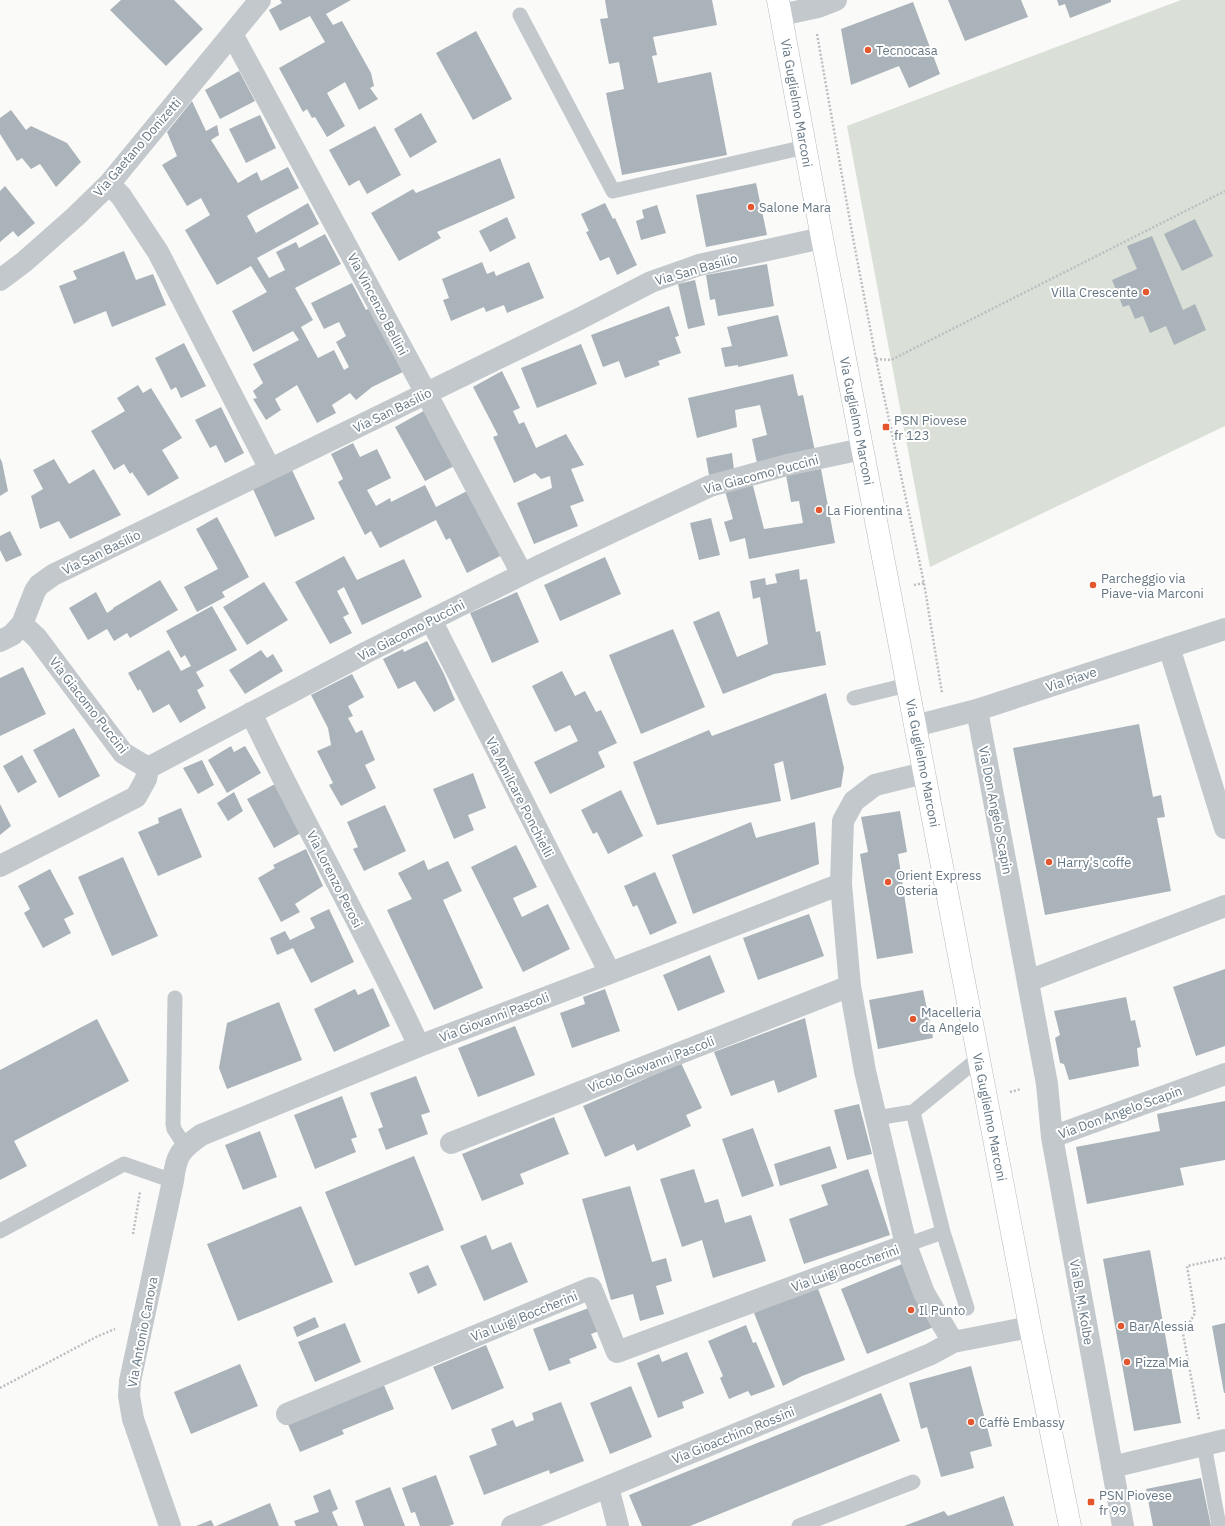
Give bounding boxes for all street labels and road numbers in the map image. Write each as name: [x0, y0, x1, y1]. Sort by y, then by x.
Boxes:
street label: Via Guglielmo Marconi: [777, 37, 816, 169]
street label: Via Gaetano Donizetti: [90, 94, 185, 200]
street label: Via Vincenzo Bellini: [343, 250, 412, 358]
street label: Via San Basilio: [653, 250, 739, 289]
street label: Via Guglielmo Marconi: [836, 356, 877, 487]
street label: Via San Basilio: [350, 384, 434, 437]
street label: Via Giacomo Puccini: [702, 451, 820, 498]
street label: Via San Basilio: [59, 526, 143, 579]
street label: Via Giacomo Puccini: [355, 596, 468, 665]
street label: Via Giacomo Puccini: [46, 654, 132, 757]
street label: Via Piave: [1044, 663, 1099, 696]
street label: Via Guglielmo Marconi: [902, 698, 943, 829]
street label: Via Amilcare Ponchielli: [482, 734, 557, 860]
street label: Via Don Angelo Scapin: [975, 744, 1016, 876]
street label: Via Lorenzo Perosi: [303, 828, 366, 931]
street label: Via Giovanni Pascoli: [437, 989, 552, 1046]
street label: Vicolo Giovanni Pascoli: [586, 1033, 717, 1096]
street label: Via Guglielmo Marconi: [969, 1052, 1010, 1183]
street label: Via Don Angelo Scapin: [1056, 1082, 1184, 1143]
street label: Via Luigi Boccherini: [789, 1241, 901, 1296]
street label: Via B. M. Kolbe: [1066, 1258, 1097, 1346]
street label: Via Antonio Canova: [123, 1275, 162, 1389]
street label: Via Luigi Boccherini: [468, 1287, 580, 1346]
street label: Via Gioacchino Rossini: [669, 1403, 797, 1468]

